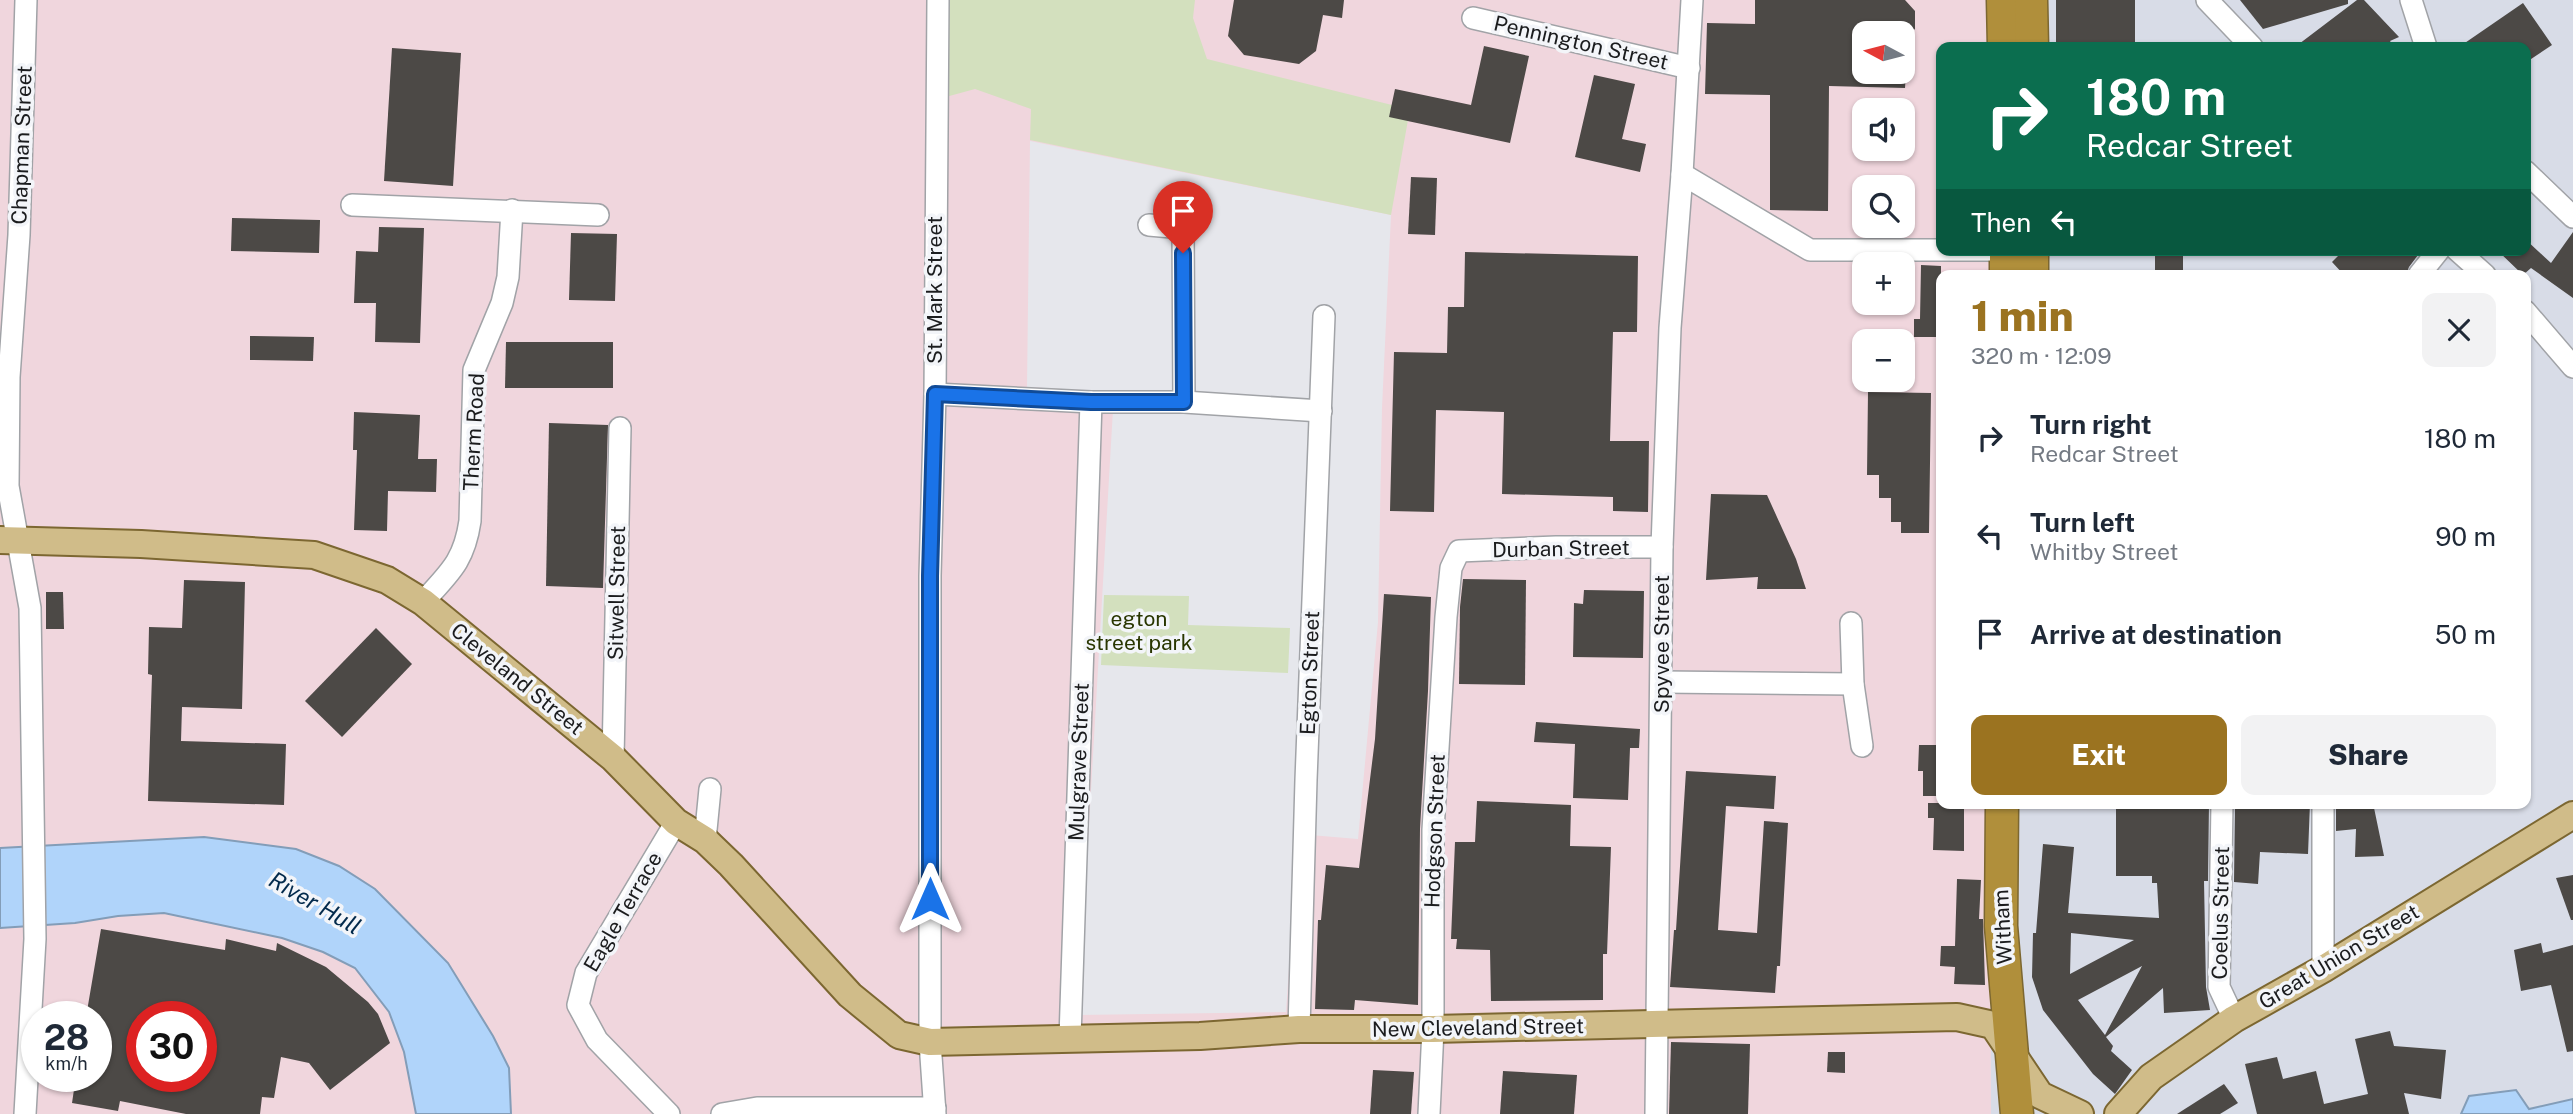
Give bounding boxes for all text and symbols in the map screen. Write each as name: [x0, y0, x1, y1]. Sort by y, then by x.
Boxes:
street label: Pennington Street: [1491, 10, 1671, 75]
north arrow: [1852, 21, 1914, 84]
map controls: [1852, 21, 1915, 392]
street label: Chapman Street: [6, 65, 37, 225]
text: 180 m: [2086, 68, 2226, 126]
icon: right: [1971, 70, 2062, 161]
button: sound: [1852, 98, 1915, 161]
text: Redcar Street: [2086, 127, 2293, 164]
button: search: [1852, 175, 1915, 238]
pin: [1153, 181, 1213, 253]
icon: arrive: [1164, 192, 1202, 230]
icon: left: [2045, 203, 2083, 241]
text: Then: [1971, 207, 2031, 238]
street label: St. Mark Street: [922, 216, 947, 364]
button: +: [1852, 252, 1915, 315]
text: 1 min: [1971, 291, 2074, 340]
button: close: [2422, 293, 2496, 367]
button: −: [1852, 329, 1915, 392]
text: 320 m · 12:09: [1971, 342, 2112, 369]
street label: Therm Road: [458, 373, 489, 491]
text: Turn right: [2030, 409, 2152, 440]
icon: right: [1971, 419, 2009, 457]
text: 180 m: [2424, 423, 2496, 454]
text: Redcar Street: [2030, 440, 2179, 467]
text: Turn left: [2030, 507, 2135, 538]
icon: left: [1971, 517, 2009, 555]
text: 90 m: [2435, 521, 2496, 552]
street label: Sitwell Street: [603, 526, 630, 660]
street label: Durban Street: [1492, 535, 1630, 562]
text: Whitby Street: [2030, 538, 2178, 565]
street label: Spyvee Street: [1649, 575, 1674, 713]
park label: egton street park: [1085, 606, 1193, 655]
street label: Egton Street: [1295, 610, 1324, 735]
icon: arrive: [1971, 615, 2009, 653]
street label: Cleveland Street: [446, 618, 589, 740]
text: Arrive at destination: [2030, 619, 2282, 650]
text: 50 m: [2435, 619, 2496, 650]
street label: Mulgrave Street: [1063, 682, 1094, 842]
button: Exit: [1971, 715, 2227, 795]
button: Share: [2241, 715, 2496, 795]
street label: Hodgson Street: [1419, 754, 1450, 908]
street label: Coelus Street: [2207, 846, 2234, 980]
street label: Eagle Terrace: [578, 847, 667, 976]
position arrow: [893, 862, 967, 936]
water label: River Hull: [265, 865, 366, 940]
street label: Witham: [1988, 889, 2017, 965]
street label: Great Union Street: [2254, 899, 2423, 1014]
speed limit sign: 30: [126, 1001, 217, 1092]
street label: New Cleveland Street: [1372, 1013, 1584, 1042]
text: 28: [44, 1017, 89, 1058]
text: km/h: [45, 1053, 88, 1074]

